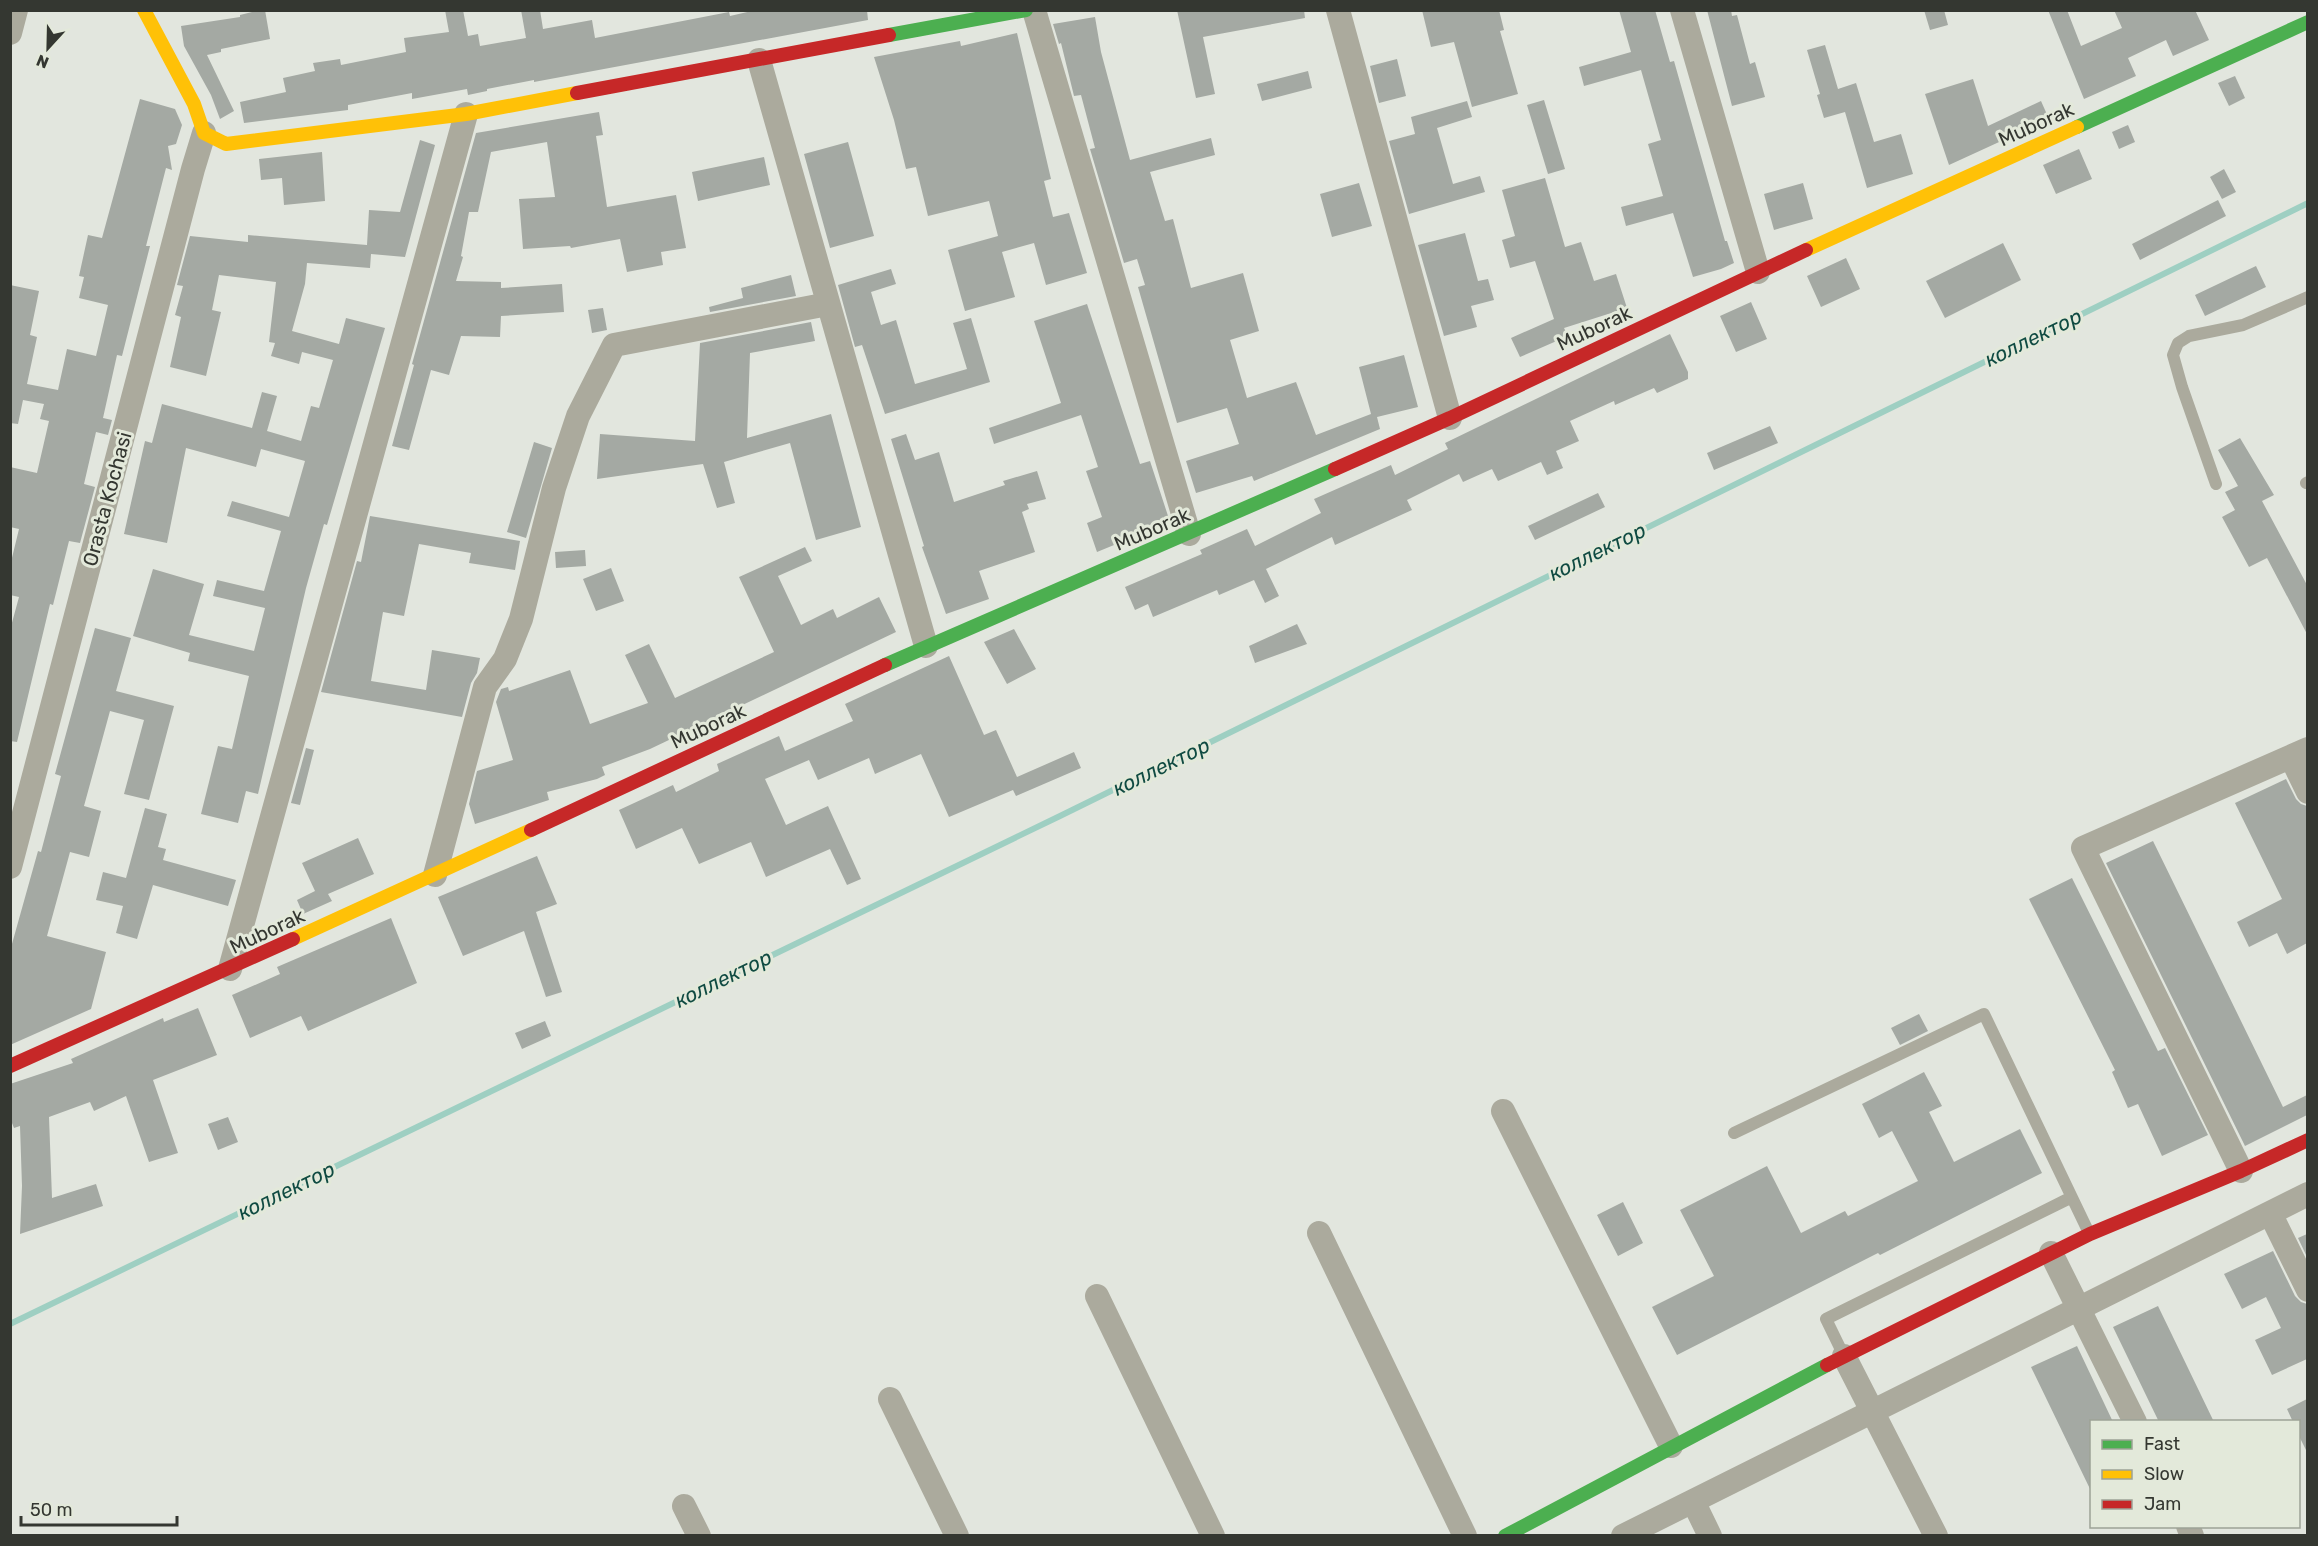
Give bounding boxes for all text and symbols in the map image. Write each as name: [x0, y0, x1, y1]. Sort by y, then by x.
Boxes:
north arrow: [18, 18, 78, 78]
text: N: [34, 50, 51, 72]
street label: Muborak: [1995, 96, 2078, 151]
street label: Muborak: [1553, 300, 1636, 356]
water label: коллектор: [1980, 303, 2086, 372]
street label: Orasta Kochasi: [78, 429, 136, 569]
street label: Muborak: [1110, 502, 1194, 556]
water label: коллектор: [1544, 517, 1650, 586]
street label: Muborak: [667, 698, 750, 754]
water label: коллектор: [1108, 732, 1214, 801]
street label: Muborak: [226, 903, 309, 959]
water label: коллектор: [670, 944, 776, 1013]
water label: коллектор: [233, 1156, 339, 1225]
legend: [2090, 1420, 2300, 1528]
text: Fast: [2144, 1433, 2180, 1455]
text: Slow: [2144, 1463, 2184, 1485]
scale bar: [21, 1489, 177, 1527]
text: Jam: [2144, 1493, 2181, 1515]
text: 50 m: [30, 1499, 73, 1521]

